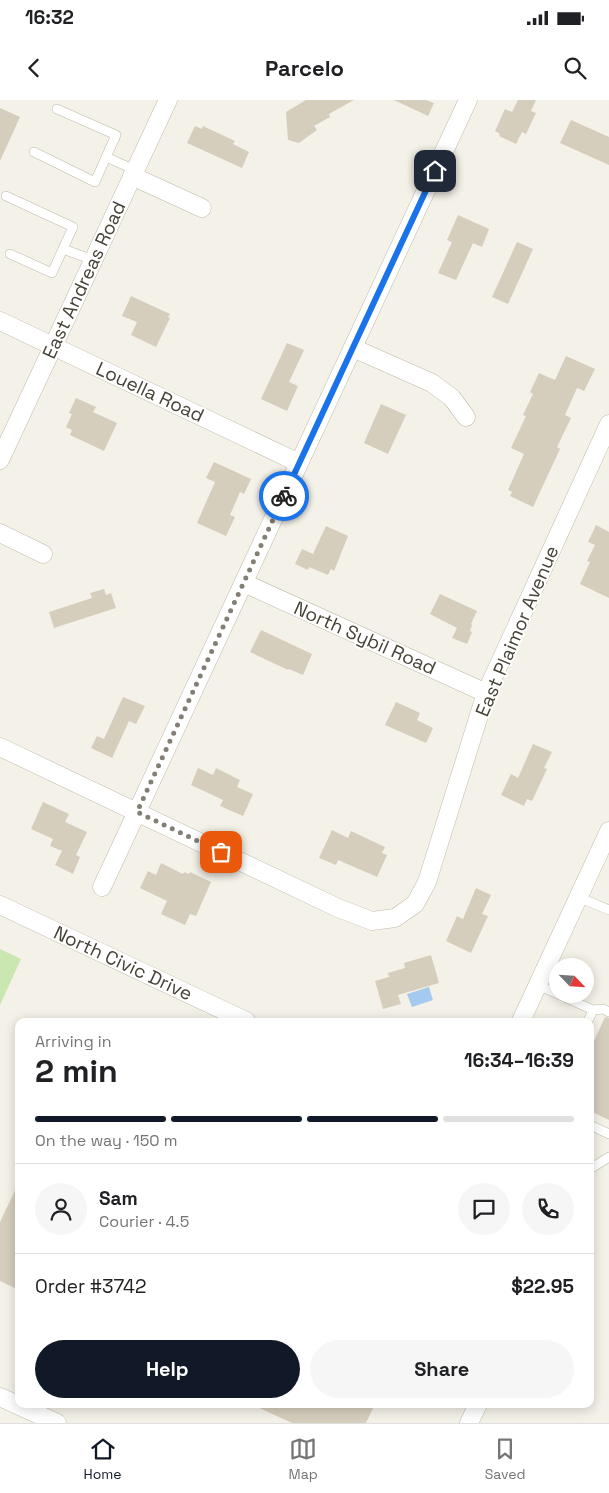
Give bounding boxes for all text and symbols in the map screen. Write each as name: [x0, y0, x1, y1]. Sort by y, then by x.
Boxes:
text: 16:32: [25, 5, 74, 30]
icon: back: [20, 54, 48, 82]
text: Parcelo: [265, 54, 344, 82]
icon: search: [561, 54, 589, 82]
pin: [414, 150, 456, 192]
icon: home: [421, 157, 449, 185]
street label: East Andreas Road: [37, 197, 131, 363]
street label: Louella Road: [92, 356, 208, 428]
courier: [259, 471, 309, 521]
icon: bike: [270, 482, 298, 510]
street label: East Plaimor Avenue: [470, 542, 564, 720]
street label: North Sybil Road: [290, 595, 440, 681]
pin: [200, 831, 242, 873]
icon: bag: [207, 838, 235, 866]
street label: North Civic Drive: [50, 920, 196, 1006]
north arrow: [549, 958, 594, 1002]
map controls: [549, 958, 594, 1003]
text: Arriving in: [35, 1031, 112, 1052]
text: 16:34–16:39: [464, 1048, 574, 1073]
text: 2 min: [35, 1051, 118, 1091]
text: On the way · 150 m: [35, 1130, 177, 1151]
button: person: [35, 1183, 87, 1235]
button: chat: [458, 1183, 510, 1235]
button: phone: [522, 1183, 574, 1235]
text: Sam: [99, 1186, 138, 1211]
text: Courier · 4.5: [99, 1211, 189, 1232]
text: Order #3742: [35, 1274, 146, 1299]
text: $22.95: [511, 1274, 574, 1299]
button: Help: [35, 1340, 300, 1398]
button: Share: [310, 1340, 574, 1398]
tab: Home: [83, 1435, 122, 1483]
tab: Map: [289, 1435, 318, 1483]
tab: Saved: [485, 1435, 526, 1483]

